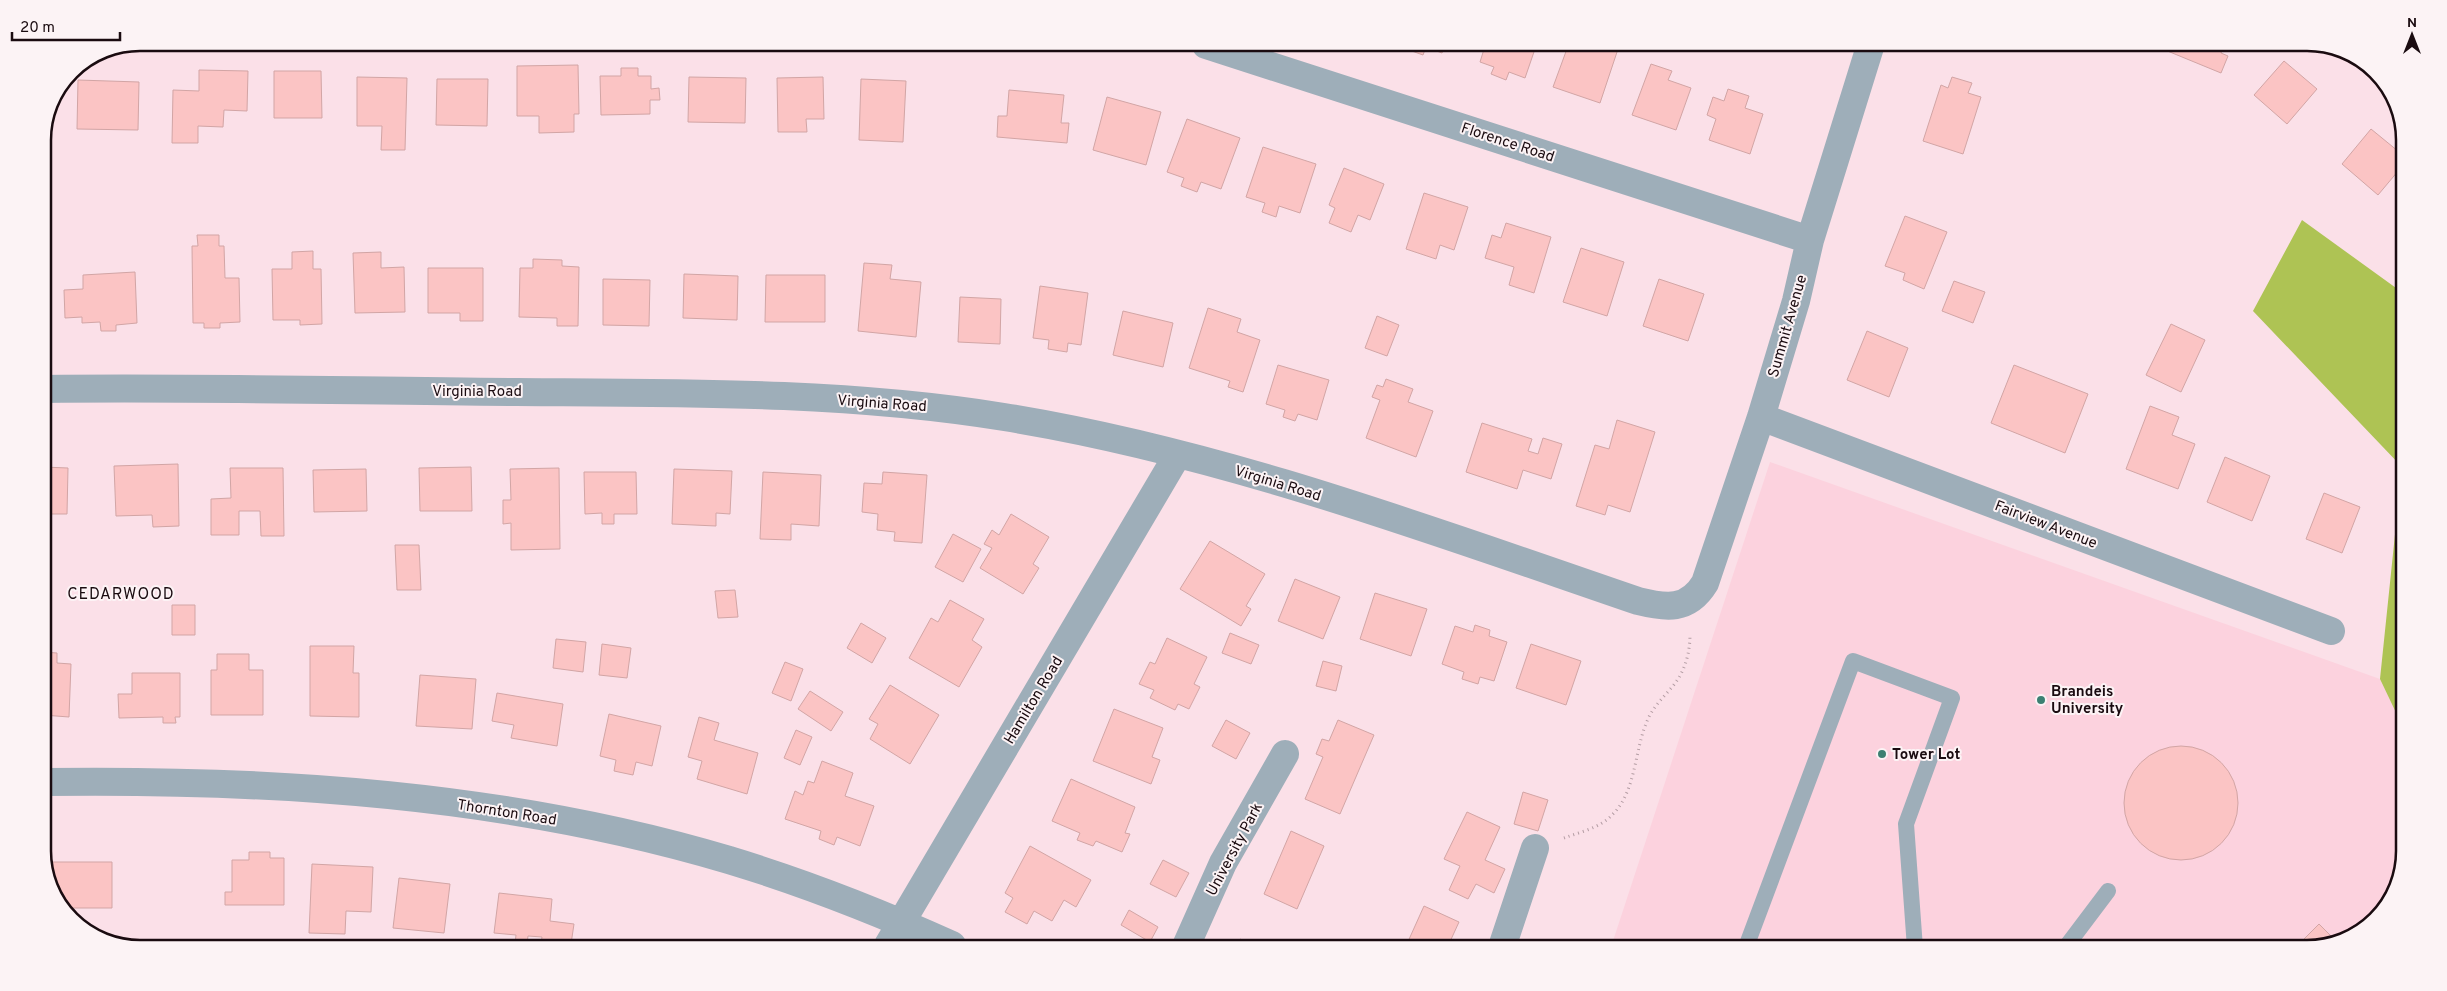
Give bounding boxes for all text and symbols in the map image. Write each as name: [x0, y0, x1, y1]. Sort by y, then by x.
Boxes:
scale bar: [12, 10, 120, 42]
north arrow: [2387, 10, 2437, 60]
text: N: [2407, 15, 2417, 32]
text: 20 m: [20, 19, 55, 38]
street label: Florence Road: [1458, 119, 1557, 167]
street label: Summit Avenue: [1765, 273, 1812, 380]
street label: Virginia Road: [432, 383, 522, 402]
street label: Virginia Road: [836, 392, 927, 417]
street label: Virginia Road: [1232, 462, 1323, 507]
street label: Fairview Avenue: [1992, 497, 2099, 554]
district label: CEDARWOOD: [67, 585, 175, 605]
street label: Hamilton Road: [1001, 653, 1068, 748]
place label: Brandeis University: [2051, 683, 2124, 719]
marker: Brandeis University: [2035, 694, 2047, 706]
place label: Tower Lot: [1892, 746, 1960, 765]
marker: Tower Lot: [1876, 748, 1888, 760]
street label: Thornton Road: [456, 796, 558, 831]
street label: University Park: [1203, 800, 1268, 900]

